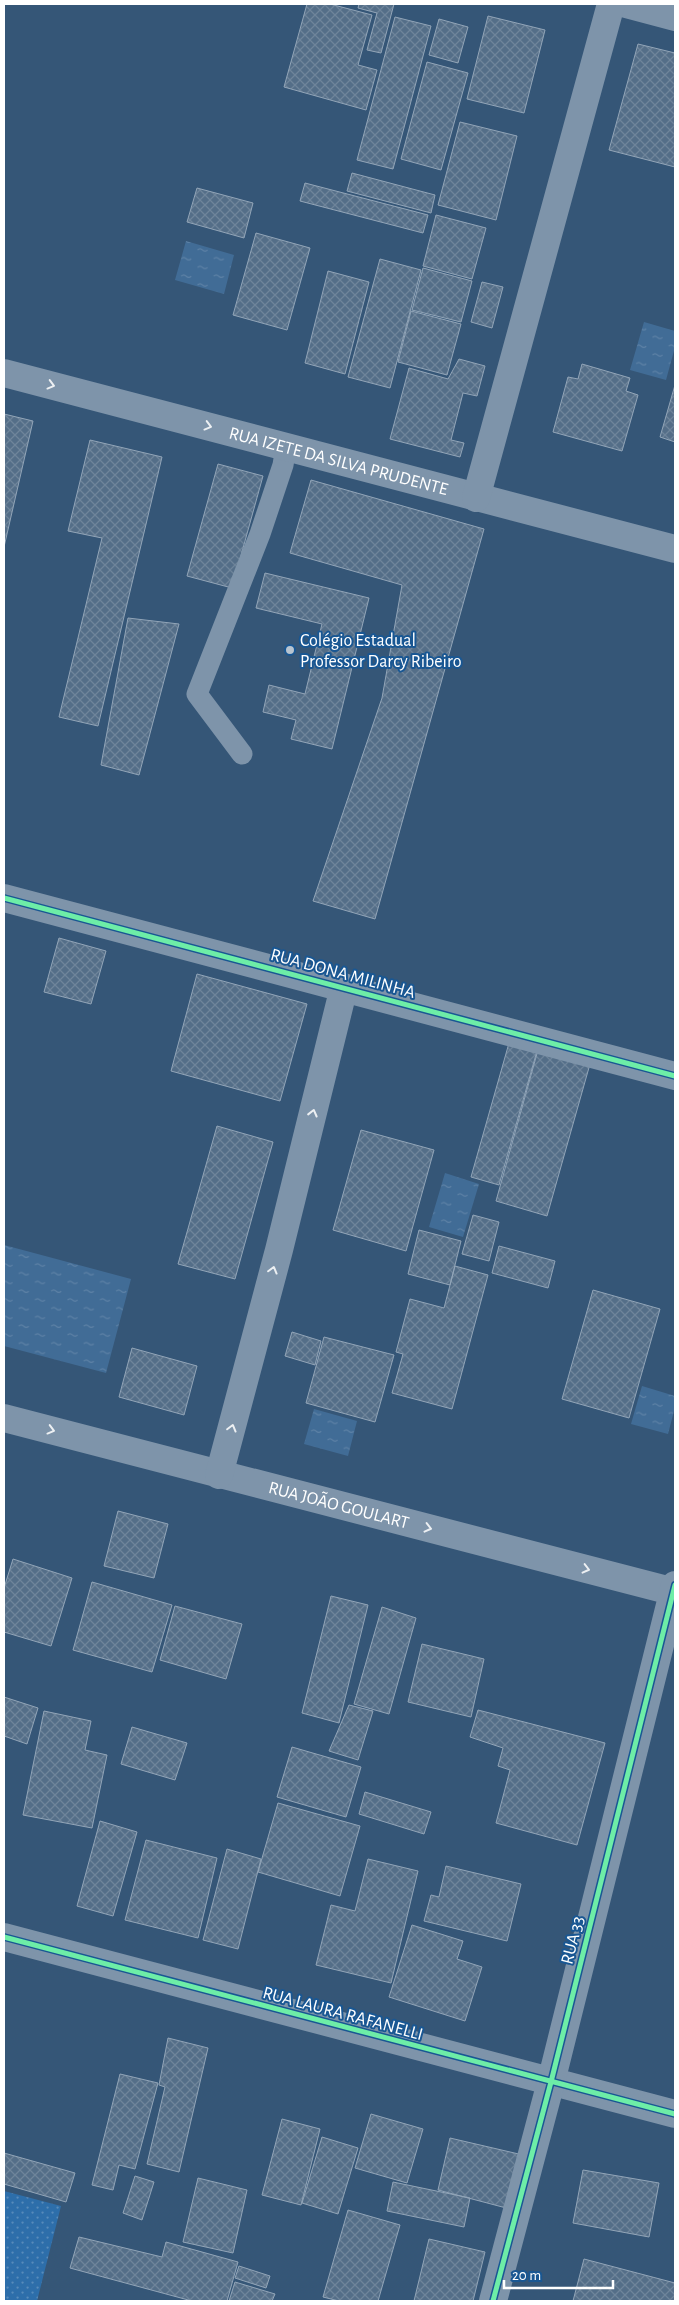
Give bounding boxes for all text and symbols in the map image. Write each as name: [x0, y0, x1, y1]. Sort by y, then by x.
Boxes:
one-way arrow: [46, 379, 55, 390]
one-way arrow: [204, 421, 212, 431]
street label: RUA IZETE DA SILVA PRUDENTE: [227, 424, 450, 499]
place label: Colégio Estadual Professor Darcy Ribeiro: [300, 632, 462, 671]
marker: Colégio Estadual Professor Darcy Ribeiro: [284, 644, 296, 656]
street label: RUA DONA MILINHA: [268, 946, 418, 1002]
one-way arrow: [307, 1108, 318, 1117]
one-way arrow: [267, 1266, 278, 1275]
one-way arrow: [226, 1424, 236, 1432]
one-way arrow: [46, 1425, 54, 1435]
street label: RUA JOÃO GOULART: [266, 1479, 411, 1533]
one-way arrow: [424, 1523, 432, 1533]
one-way arrow: [581, 1563, 590, 1574]
street label: RUA 33: [558, 1914, 588, 1966]
street label: RUA LAURA RAFANELLI: [261, 1984, 425, 2044]
scale bar: [504, 2258, 613, 2290]
text: 20 m: [512, 2268, 541, 2283]

